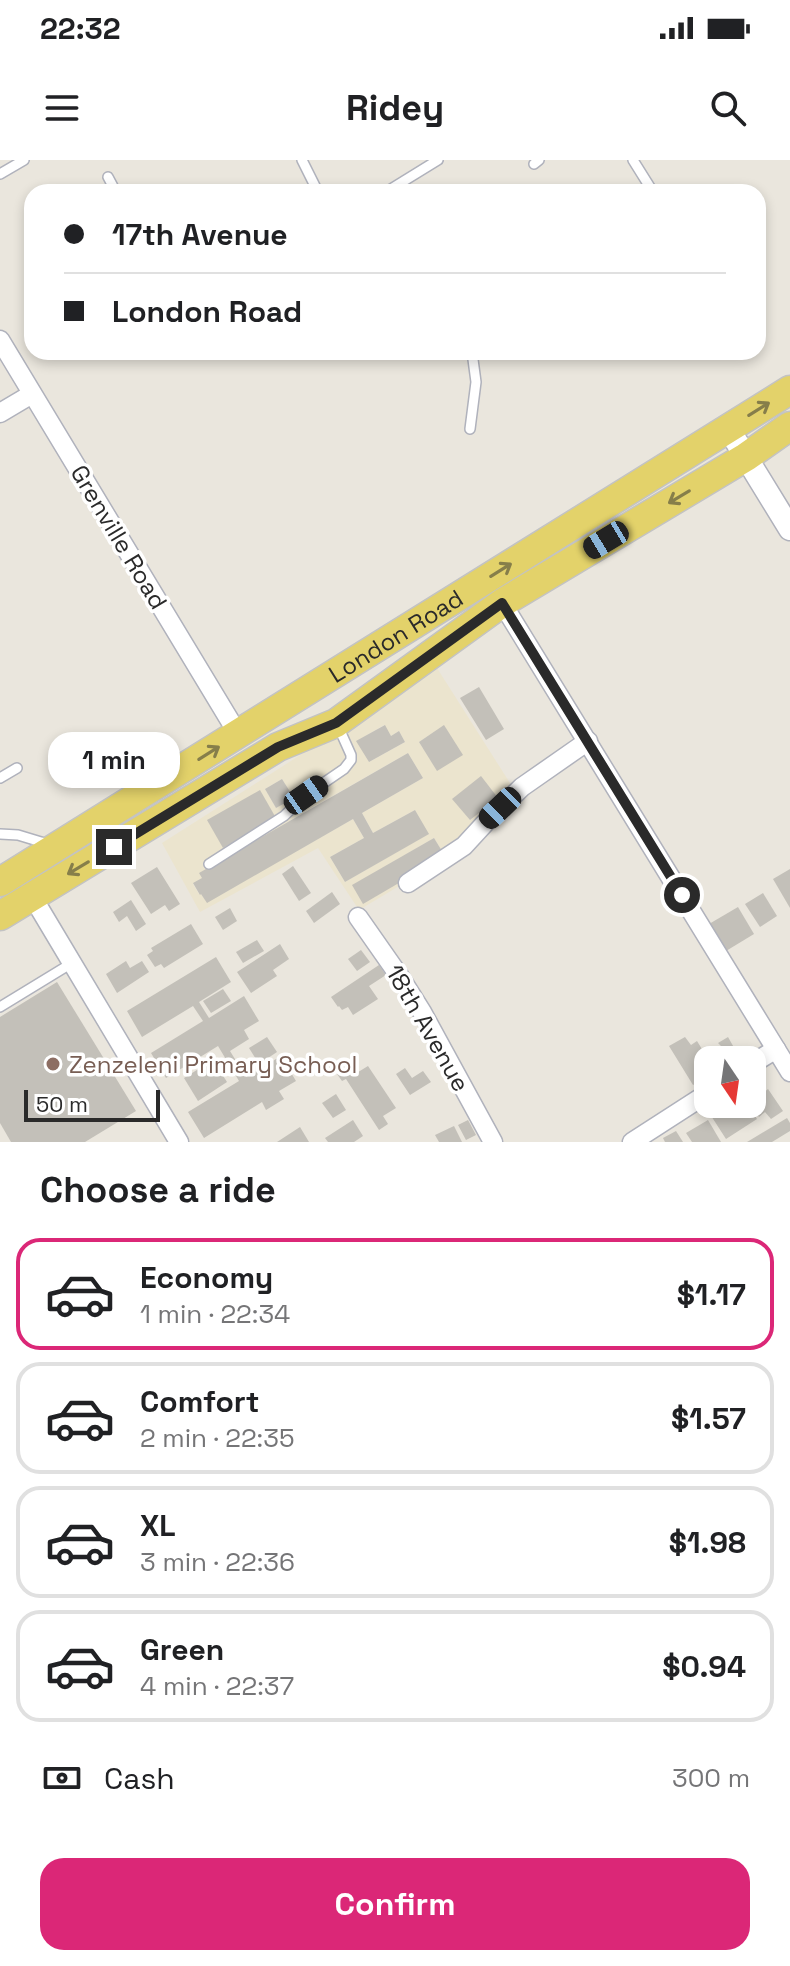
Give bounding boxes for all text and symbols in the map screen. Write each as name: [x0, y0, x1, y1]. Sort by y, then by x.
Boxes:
text: 22:32: [40, 9, 121, 48]
text: Ridey: [346, 85, 444, 131]
icon: menu: [40, 86, 84, 130]
icon: search: [706, 86, 750, 130]
text: 17th Avenue: [112, 215, 288, 254]
text: London Road: [112, 292, 302, 331]
one-way arrow: [747, 401, 770, 417]
street label: Grenville Road: [64, 459, 174, 615]
one-way arrow: [668, 489, 691, 505]
car: [579, 517, 633, 563]
one-way arrow: [489, 562, 512, 578]
street label: London Road: [323, 582, 469, 689]
callout: 1 min: [48, 731, 180, 787]
text: 1 min: [82, 743, 146, 777]
one-way arrow: [197, 744, 220, 760]
car: [279, 771, 333, 819]
car: [474, 783, 526, 833]
route end: [96, 829, 132, 865]
one-way arrow: [67, 860, 90, 876]
route start: [664, 877, 700, 913]
street label: 18th Avenue: [379, 959, 477, 1097]
north arrow: [694, 1046, 766, 1118]
map controls: [694, 1046, 766, 1118]
place label: Zenzeleni Primary School: [69, 1049, 358, 1080]
marker: Zenzeleni Primary School: [44, 1055, 62, 1073]
scale bar: [24, 1086, 160, 1122]
text: 50 m: [36, 1090, 88, 1118]
text: Choose a ride: [40, 1167, 276, 1213]
icon: car: [44, 1258, 116, 1330]
text: Economy: [140, 1258, 273, 1297]
text: $1.17: [677, 1275, 746, 1314]
text: 1 min · 22:34: [140, 1297, 290, 1331]
icon: car: [44, 1382, 116, 1454]
text: Comfort: [140, 1382, 259, 1421]
text: $1.57: [671, 1399, 746, 1438]
text: 2 min · 22:35: [140, 1421, 294, 1455]
icon: car: [44, 1506, 116, 1578]
text: XL: [140, 1506, 176, 1545]
text: $1.98: [669, 1523, 746, 1562]
text: 3 min · 22:36: [140, 1545, 295, 1579]
icon: car: [44, 1630, 116, 1702]
text: Green: [140, 1630, 224, 1669]
text: $0.94: [662, 1647, 746, 1686]
text: 4 min · 22:37: [140, 1669, 294, 1703]
icon: cash: [40, 1756, 84, 1800]
text: Cash: [104, 1759, 175, 1798]
text: 300 m: [672, 1761, 750, 1795]
button: Confirm: [40, 1858, 750, 1950]

